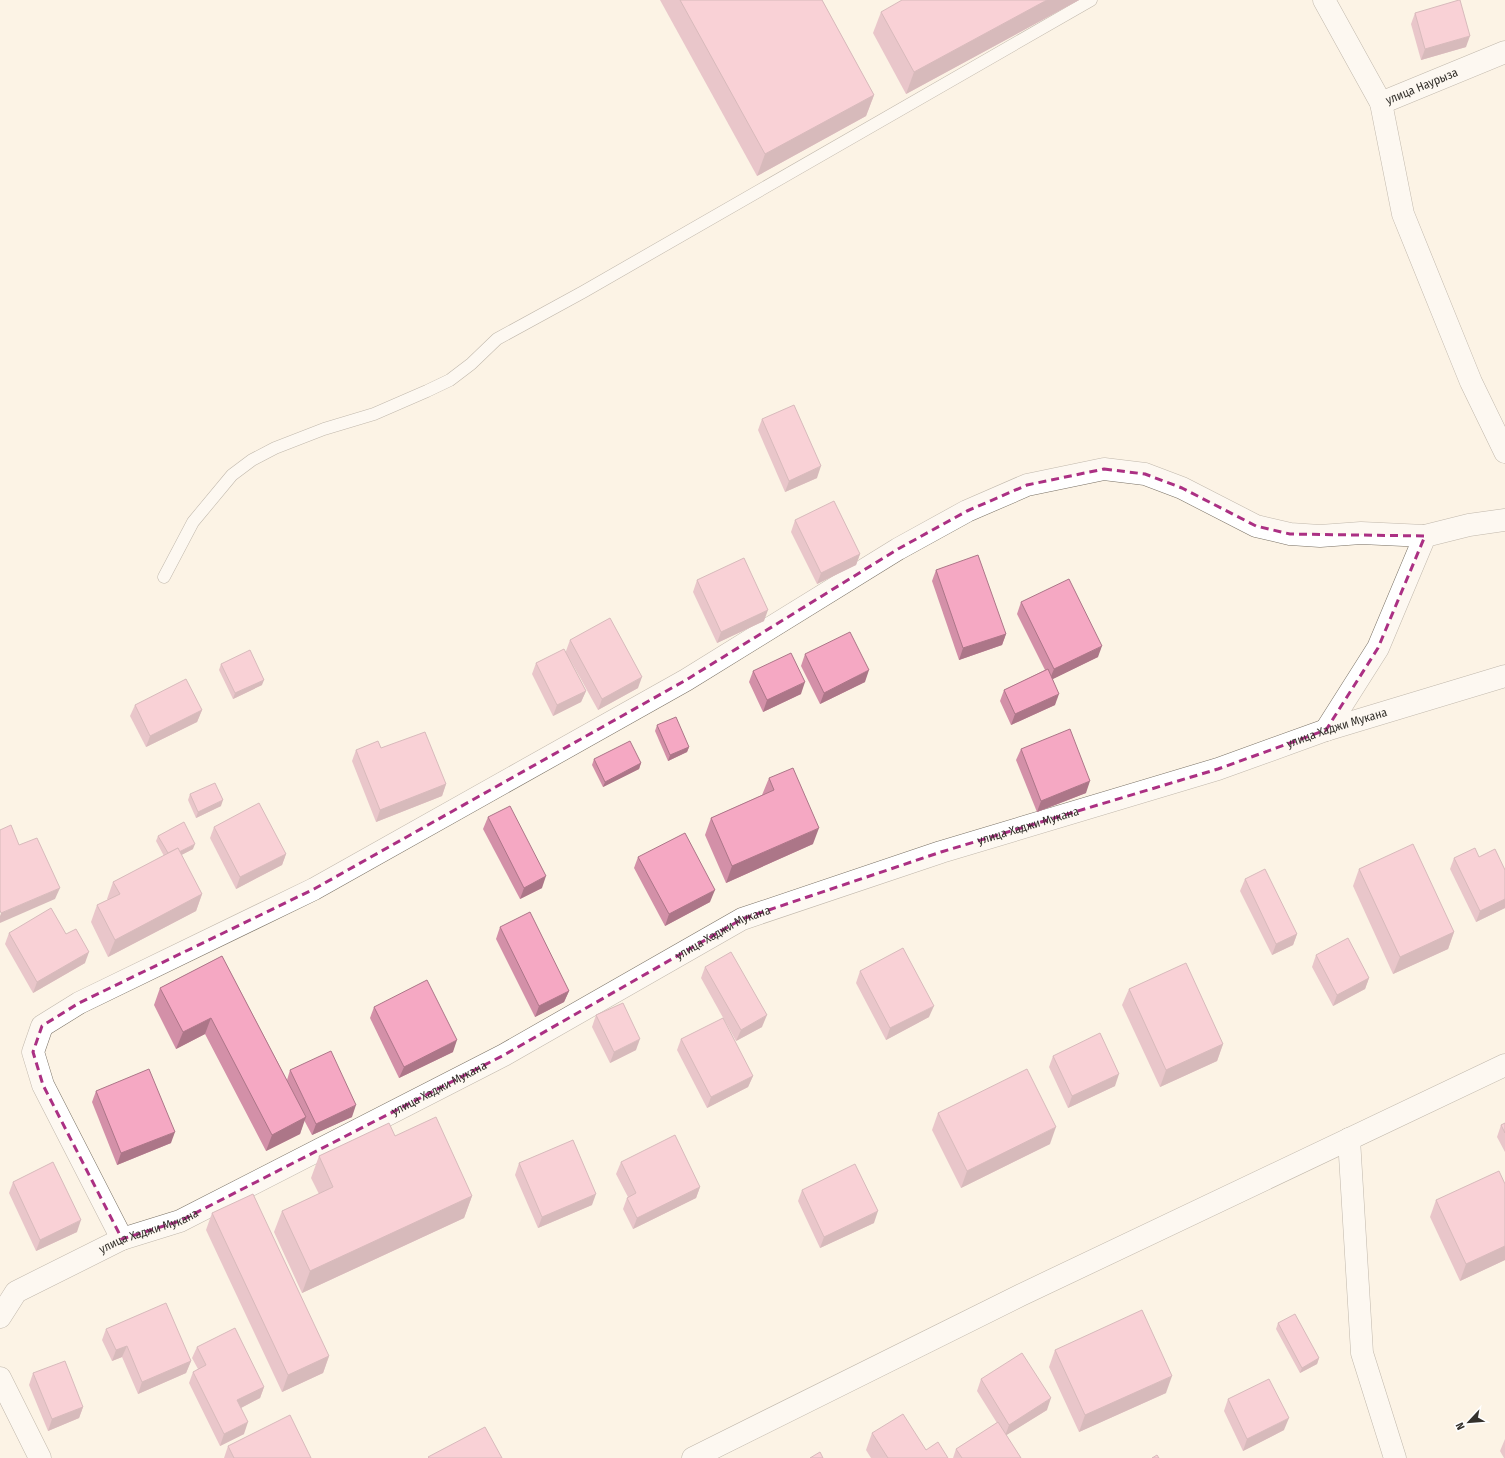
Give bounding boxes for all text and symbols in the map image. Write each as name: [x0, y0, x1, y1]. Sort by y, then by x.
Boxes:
street label: улица Наурыза: [1384, 65, 1460, 107]
street label: улица Хаджи Мукана: [1284, 705, 1389, 751]
street label: улица Хаджи Мукана: [976, 804, 1081, 848]
street label: улица Хаджи Мукана: [673, 903, 772, 963]
street label: улица Хаджи Мукана: [389, 1058, 489, 1118]
street label: улица Хаджи Мукана: [97, 1206, 201, 1256]
north arrow: [1449, 1402, 1489, 1442]
text: N: [1453, 1420, 1468, 1432]

